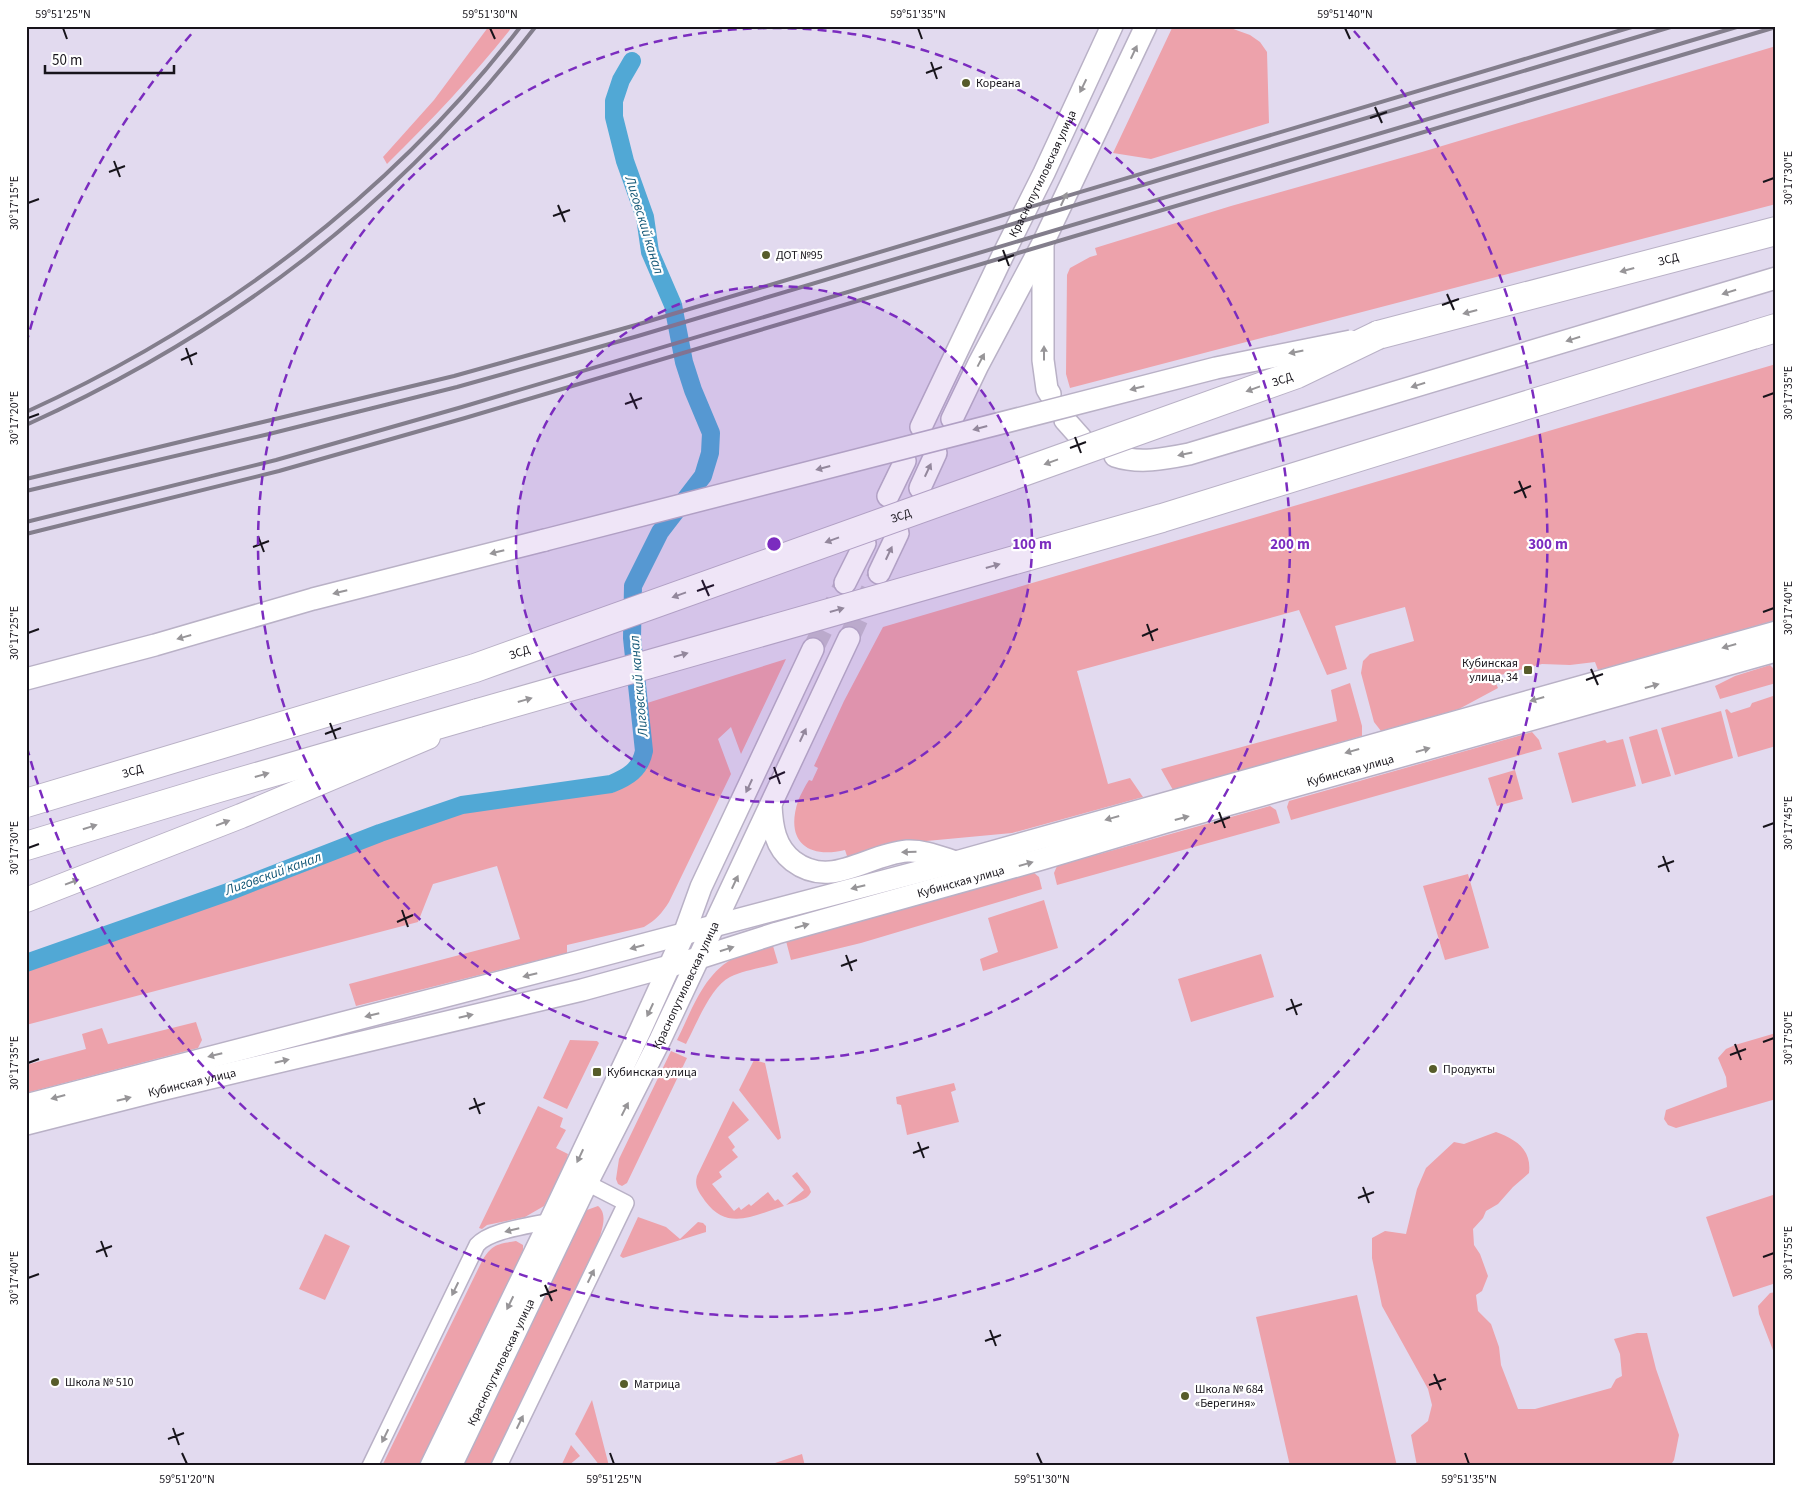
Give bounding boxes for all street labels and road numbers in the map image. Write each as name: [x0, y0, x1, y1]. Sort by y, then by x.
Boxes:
street label: Краснопутиловская улица: [1005, 108, 1081, 240]
street label: ЗСД: [1656, 249, 1681, 271]
street label: ЗСД: [1269, 368, 1295, 391]
street label: ЗСД: [888, 505, 914, 528]
street label: ЗСД: [507, 641, 533, 664]
street label: Кубинская улица: [1305, 751, 1396, 791]
street label: ЗСД: [120, 760, 145, 783]
street label: Кубинская улица: [915, 862, 1007, 902]
street label: Краснопутиловская улица: [649, 919, 724, 1052]
street label: Кубинская улица: [146, 1064, 238, 1102]
street label: Краснопутиловская улица: [463, 1296, 539, 1429]

